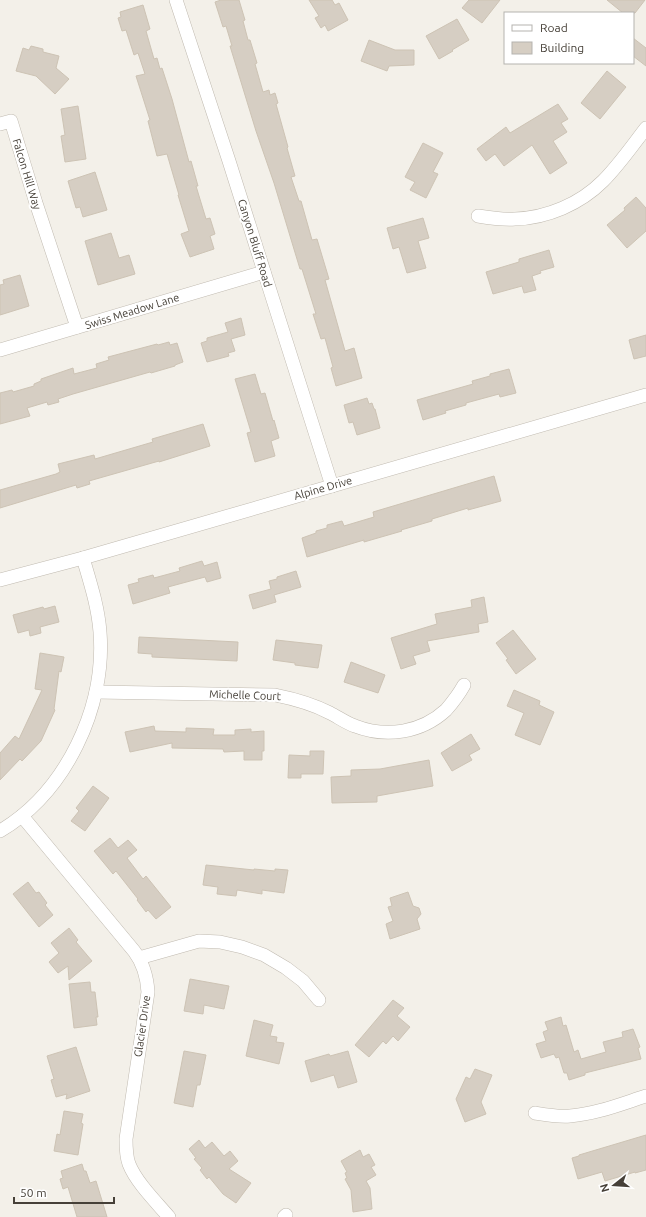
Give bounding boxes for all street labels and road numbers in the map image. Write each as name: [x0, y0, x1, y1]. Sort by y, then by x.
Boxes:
street label: Falcon Hill Way: [10, 137, 44, 212]
street label: Canyon Bluff Road: [236, 197, 274, 289]
street label: Swiss Meadow Lane: [83, 291, 181, 331]
street label: Alpine Drive: [293, 474, 353, 502]
street label: Michelle Court: [209, 688, 282, 702]
street label: Glacier Drive: [132, 994, 152, 1058]

